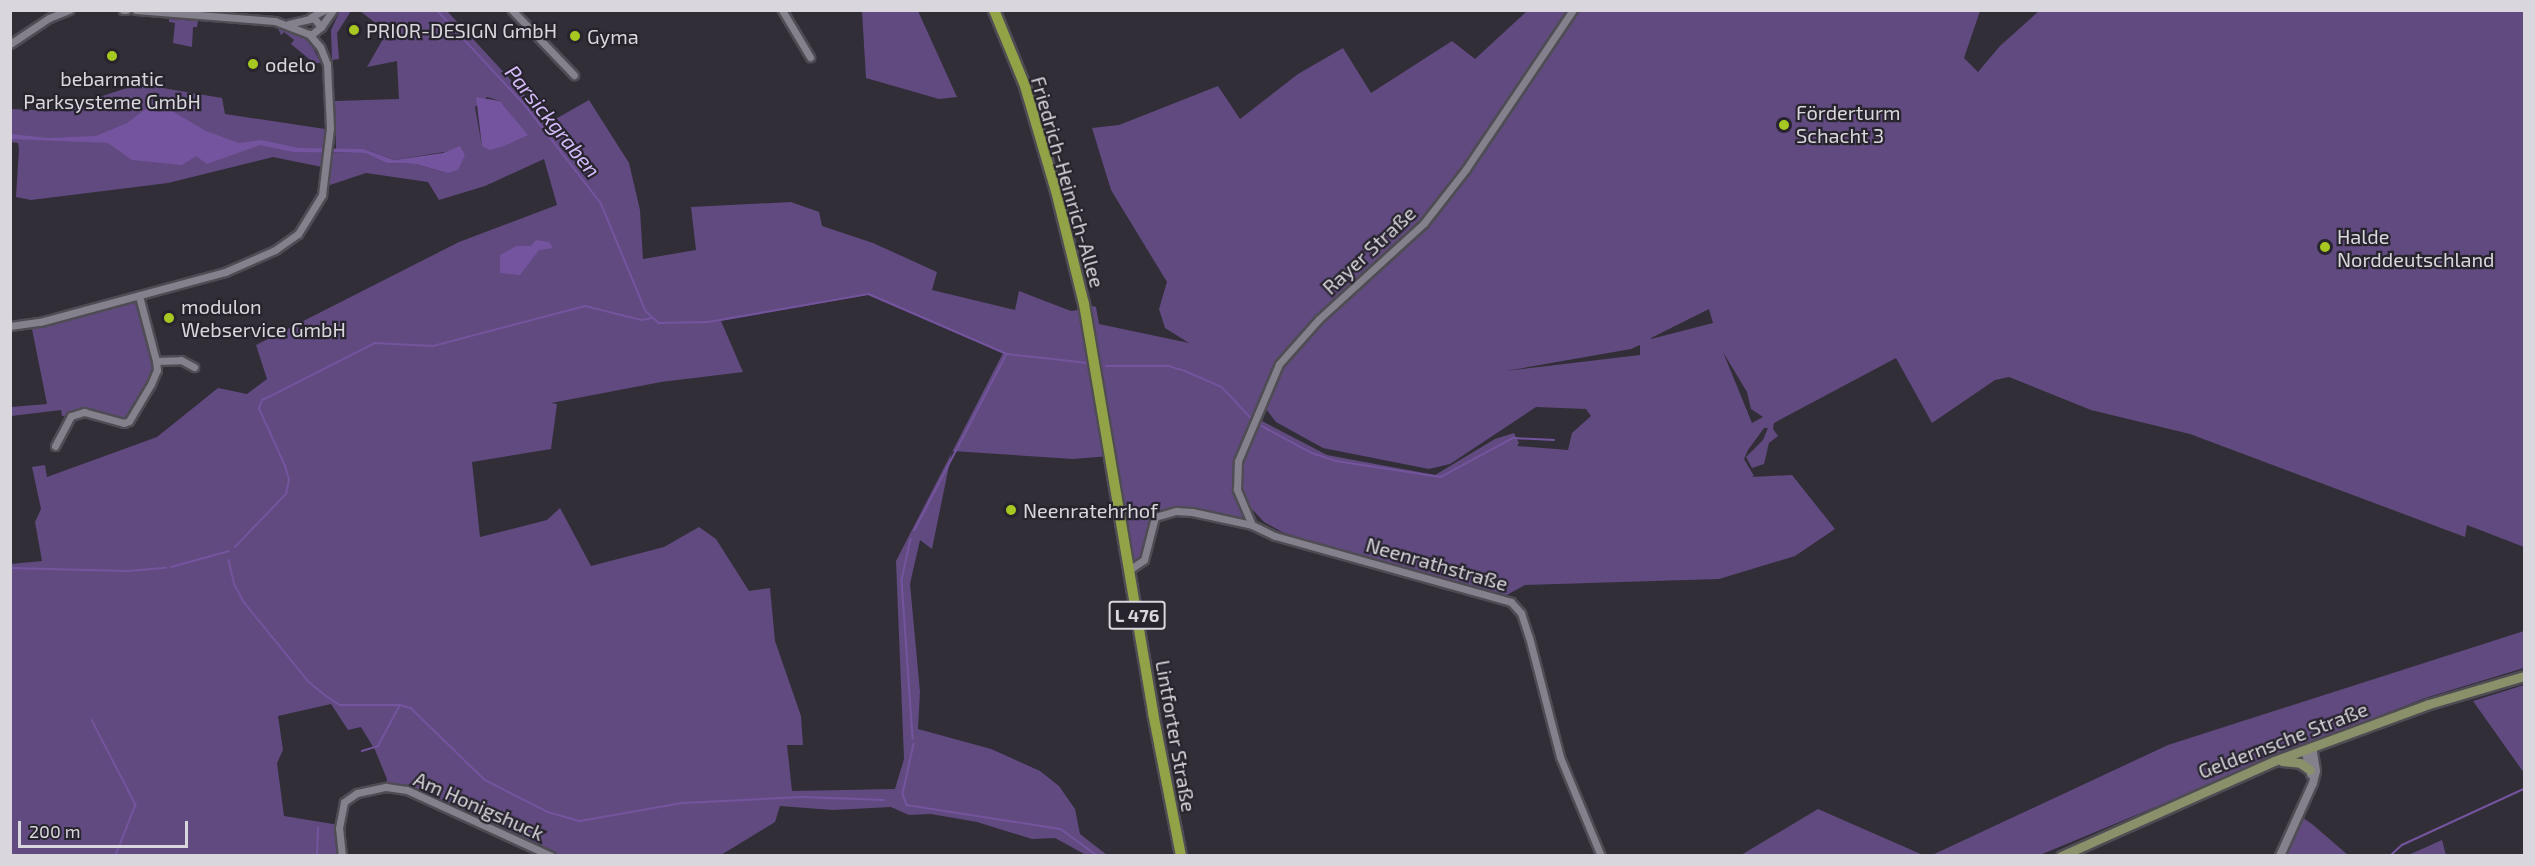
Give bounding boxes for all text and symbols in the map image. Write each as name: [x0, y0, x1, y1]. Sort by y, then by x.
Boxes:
place label: PRIOR-DESIGN GmbH: [366, 18, 557, 42]
marker: PRIOR-DESIGN GmbH: [347, 23, 361, 37]
place label: Gyma: [587, 24, 639, 48]
marker: Gyma: [568, 29, 582, 43]
marker: bebarmatic Parksysteme GmbH: [105, 49, 119, 63]
place label: odelo: [265, 52, 316, 76]
marker: odelo: [246, 57, 260, 71]
water label: Parsickgraben: [500, 60, 606, 182]
place label: bebarmatic Parksysteme GmbH: [23, 66, 201, 113]
street label: Friedrich-Heinrich-Allee: [1026, 74, 1110, 290]
place label: Förderturm Schacht 3: [1796, 101, 1900, 148]
marker: Förderturm Schacht 3: [1777, 118, 1791, 132]
street label: Rayer Straße: [1317, 201, 1421, 299]
place label: Halde Norddeutschland: [2337, 224, 2495, 271]
marker: Halde Norddeutschland: [2318, 240, 2332, 254]
place label: modulon Webservice GmbH: [181, 294, 346, 341]
marker: modulon Webservice GmbH: [162, 311, 176, 325]
place label: Neenratehrhof: [1023, 498, 1158, 522]
marker: Neenratehrhof: [1004, 503, 1018, 517]
street label: Neenrathstraße: [1363, 532, 1511, 596]
road number: L 476: [1107, 600, 1167, 630]
street label: Lintforter Straße: [1151, 658, 1201, 814]
street label: Geldernsche Straße: [2195, 697, 2371, 783]
street label: Am Honigshuck: [410, 767, 548, 845]
scale bar: [21, 809, 190, 847]
text: 200 m: [29, 820, 81, 842]

